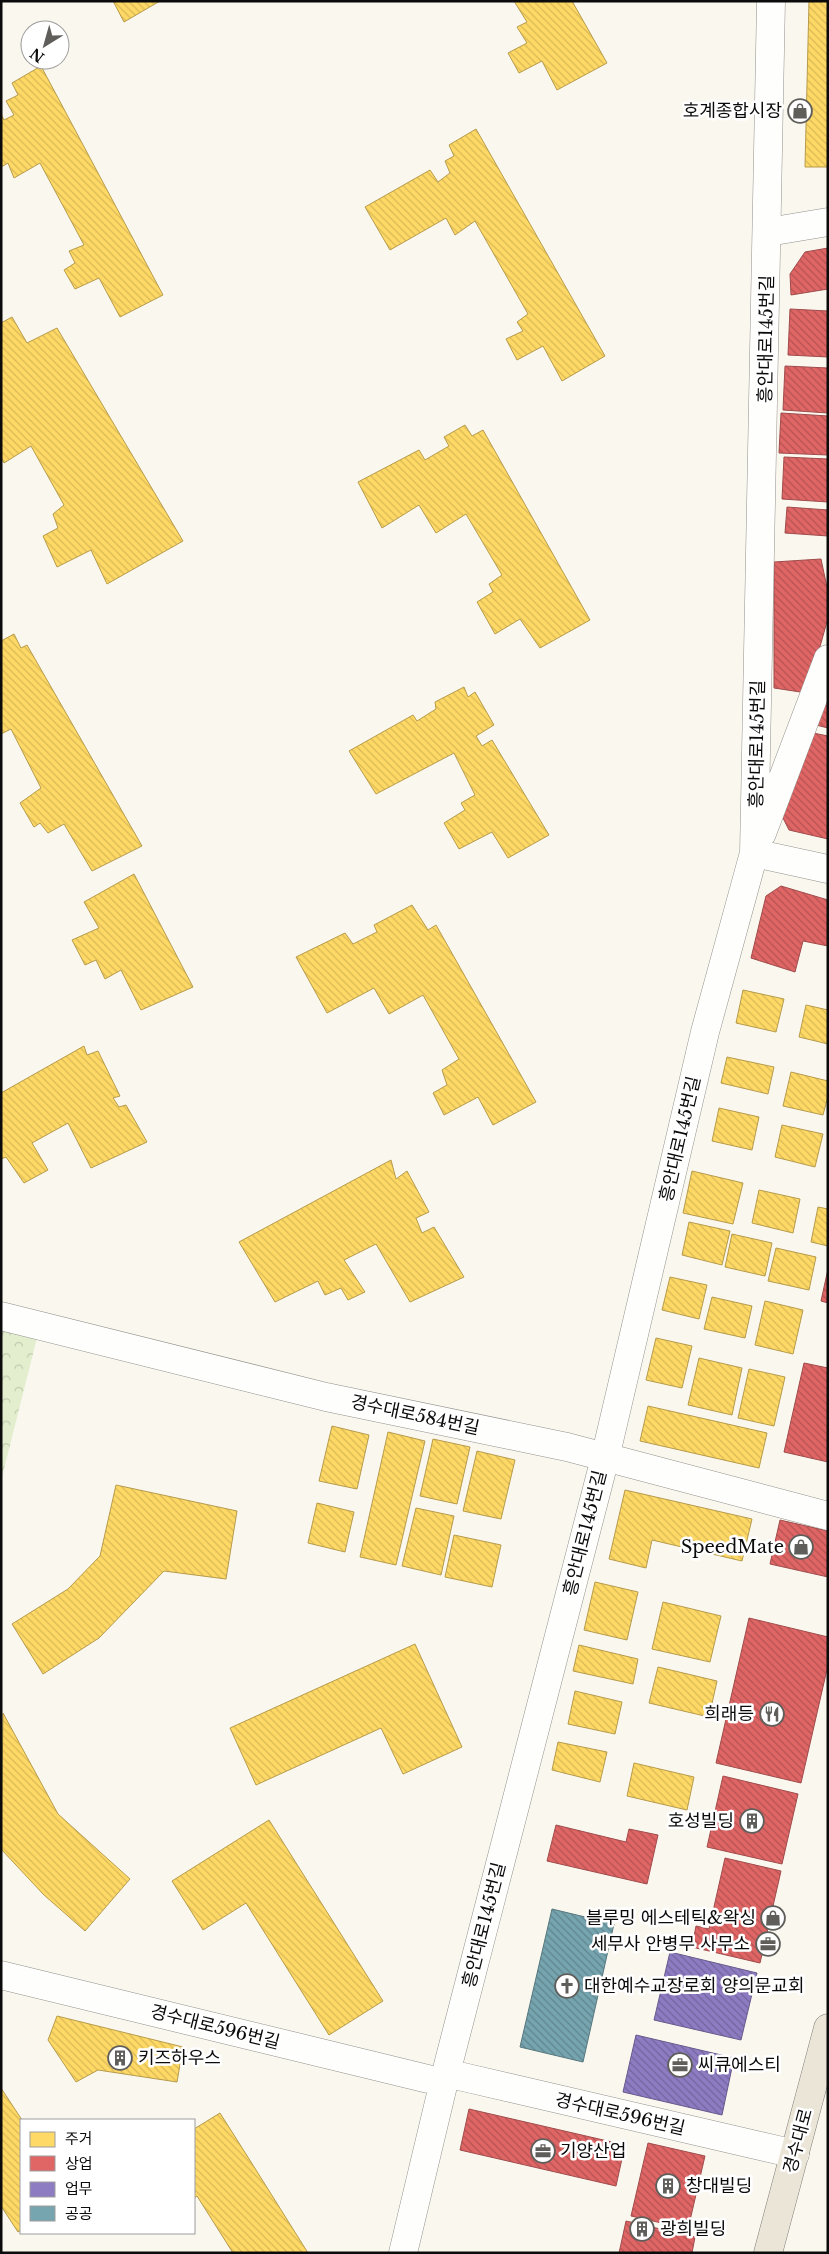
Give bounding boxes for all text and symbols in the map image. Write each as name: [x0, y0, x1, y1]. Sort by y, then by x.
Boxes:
north arrow: [20, 20, 70, 70]
text: N: [27, 44, 48, 67]
shop icon: 호계종합시장: [787, 98, 813, 124]
place label: 호계종합시장: [683, 100, 782, 122]
street label: 흥안대로145번길: [754, 275, 778, 403]
street label: 흥안대로145번길: [745, 680, 769, 808]
street label: 흥안대로145번길: [655, 1074, 705, 1204]
street label: 경수대로584번길: [349, 1391, 481, 1439]
street label: 흥안대로145번길: [559, 1468, 611, 1598]
shop icon: SpeedMate: [788, 1534, 814, 1560]
place label: SpeedMate: [681, 1536, 784, 1558]
restaurant icon: 희래등: [759, 1701, 785, 1727]
place label: 희래등: [704, 1703, 754, 1725]
building icon: 호성빌딩: [739, 1808, 765, 1834]
place label: 호성빌딩: [668, 1810, 734, 1832]
street label: 흥안대로145번길: [458, 1860, 510, 1990]
shop icon: 블루밍 에스테틱&왁싱: [760, 1905, 786, 1931]
place label: 블루밍 에스테틱&왁싱: [586, 1907, 756, 1929]
office icon: 세무사 안병무 사무소: [755, 1931, 781, 1957]
place label: 세무사 안병무 사무소: [591, 1933, 750, 1955]
church icon: 대한예수교장로회 양의문교회: [554, 1973, 580, 1999]
place label: 대한예수교장로회 양의문교회: [584, 1975, 804, 1997]
street label: 경수대로596번길: [148, 2000, 282, 2054]
building icon: 키즈하우스: [107, 2045, 133, 2071]
place label: 키즈하우스: [138, 2047, 221, 2069]
office icon: 씨큐에스티: [667, 2052, 693, 2078]
place label: 씨큐에스티: [698, 2054, 781, 2076]
street label: 경수대로596번길: [553, 2088, 687, 2140]
street label: 경수대로: [779, 2106, 817, 2176]
legend: [20, 2119, 195, 2234]
text: 주거: [65, 2129, 93, 2148]
office icon: 기양산업: [530, 2138, 556, 2164]
place label: 기양산업: [560, 2140, 626, 2162]
text: 상업: [65, 2154, 93, 2173]
building icon: 창대빌딩: [655, 2173, 681, 2199]
place label: 창대빌딩: [686, 2175, 752, 2197]
text: 업무: [65, 2179, 93, 2198]
text: 공공: [65, 2204, 93, 2223]
building icon: 광희빌딩: [629, 2216, 655, 2242]
place label: 광희빌딩: [660, 2218, 726, 2240]

